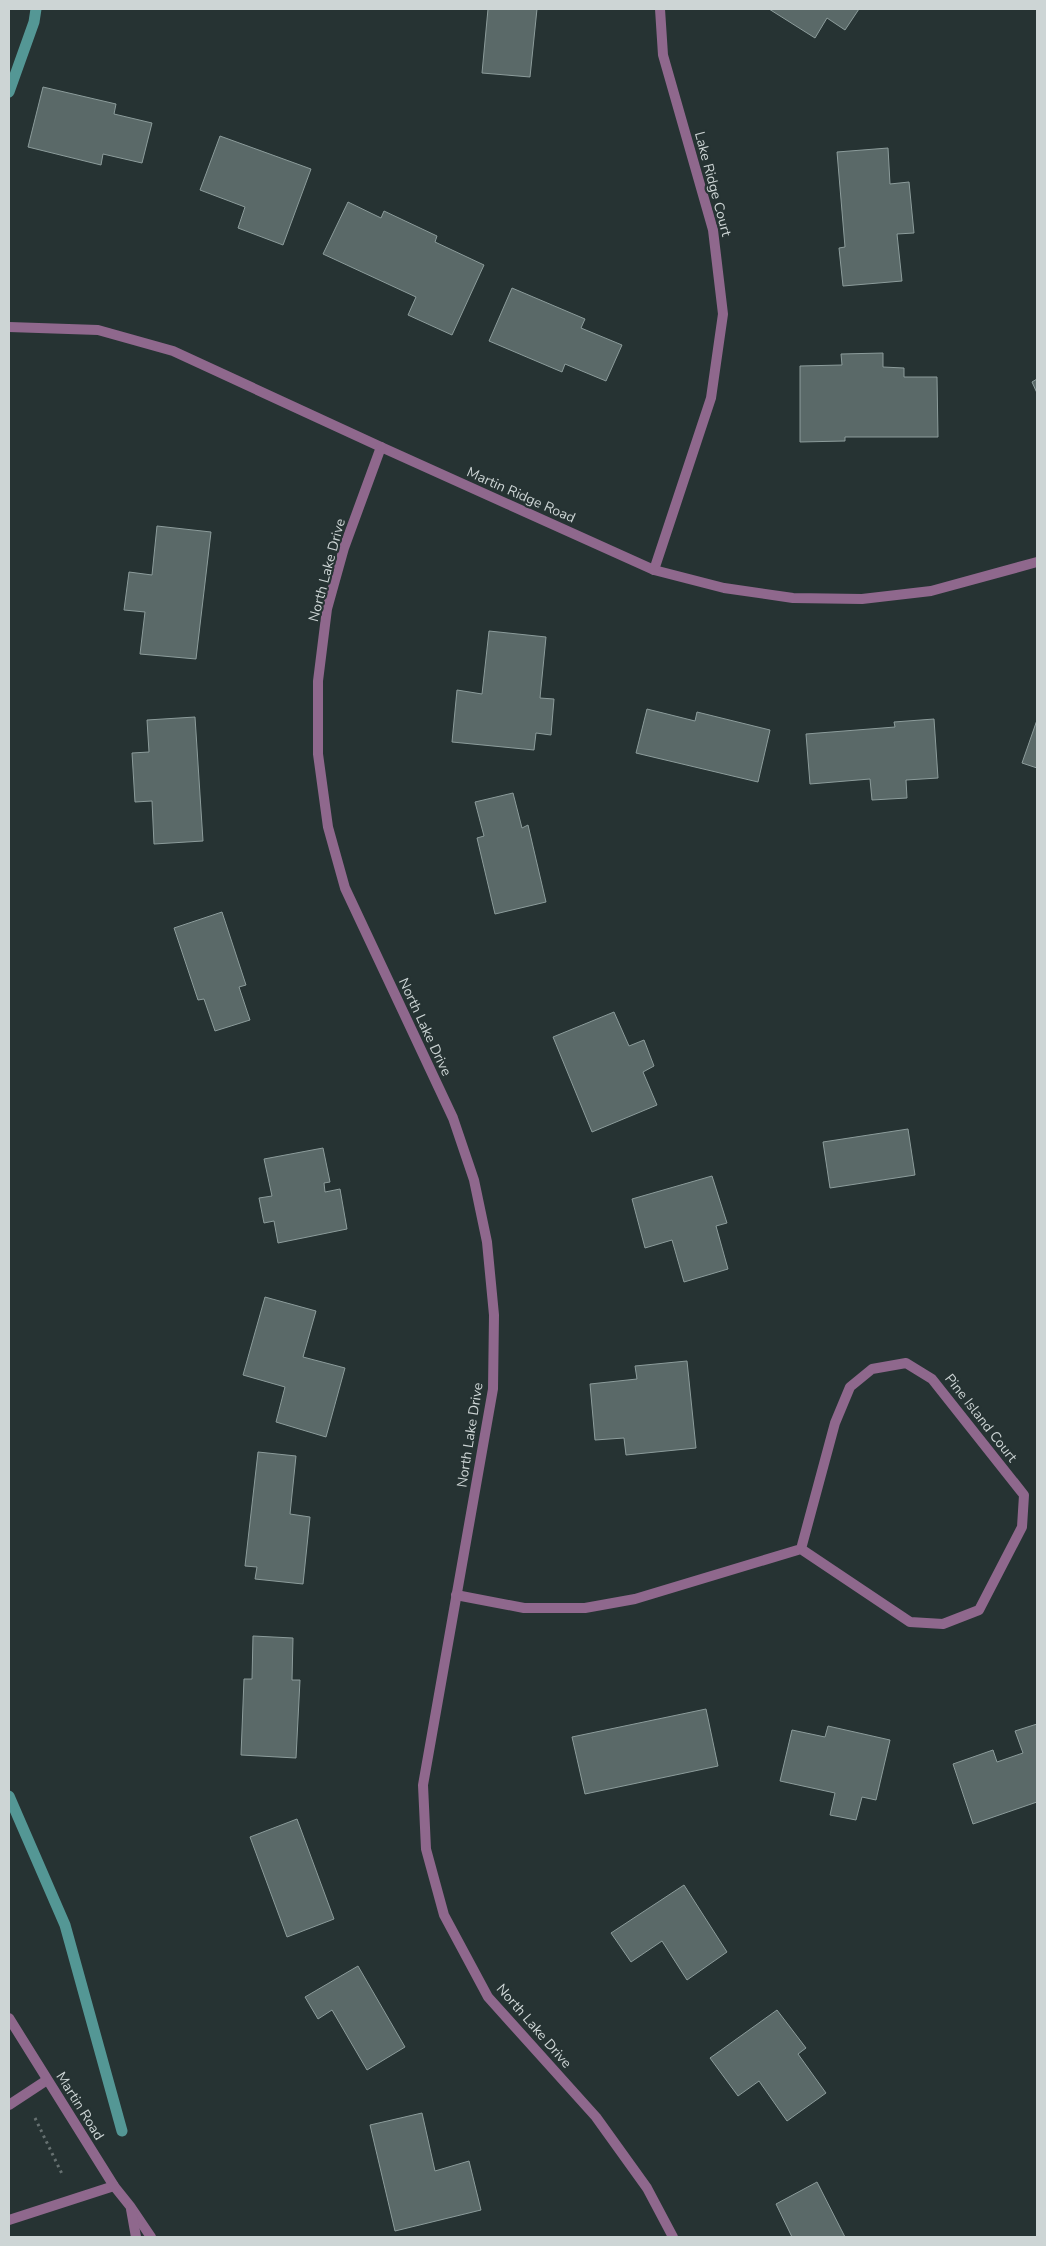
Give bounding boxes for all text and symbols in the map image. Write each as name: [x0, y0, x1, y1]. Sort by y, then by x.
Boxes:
street label: Lake Ridge Court: [690, 129, 736, 239]
street label: Martin Ridge Road: [464, 463, 578, 527]
street label: North Lake Drive: [304, 516, 350, 624]
street label: North Lake Drive: [394, 975, 456, 1079]
street label: Pine Island Court: [940, 1370, 1022, 1466]
street label: North Lake Drive: [452, 1381, 488, 1489]
street label: North Lake Drive: [492, 1980, 576, 2072]
street label: Martin Road: [52, 2068, 108, 2144]

